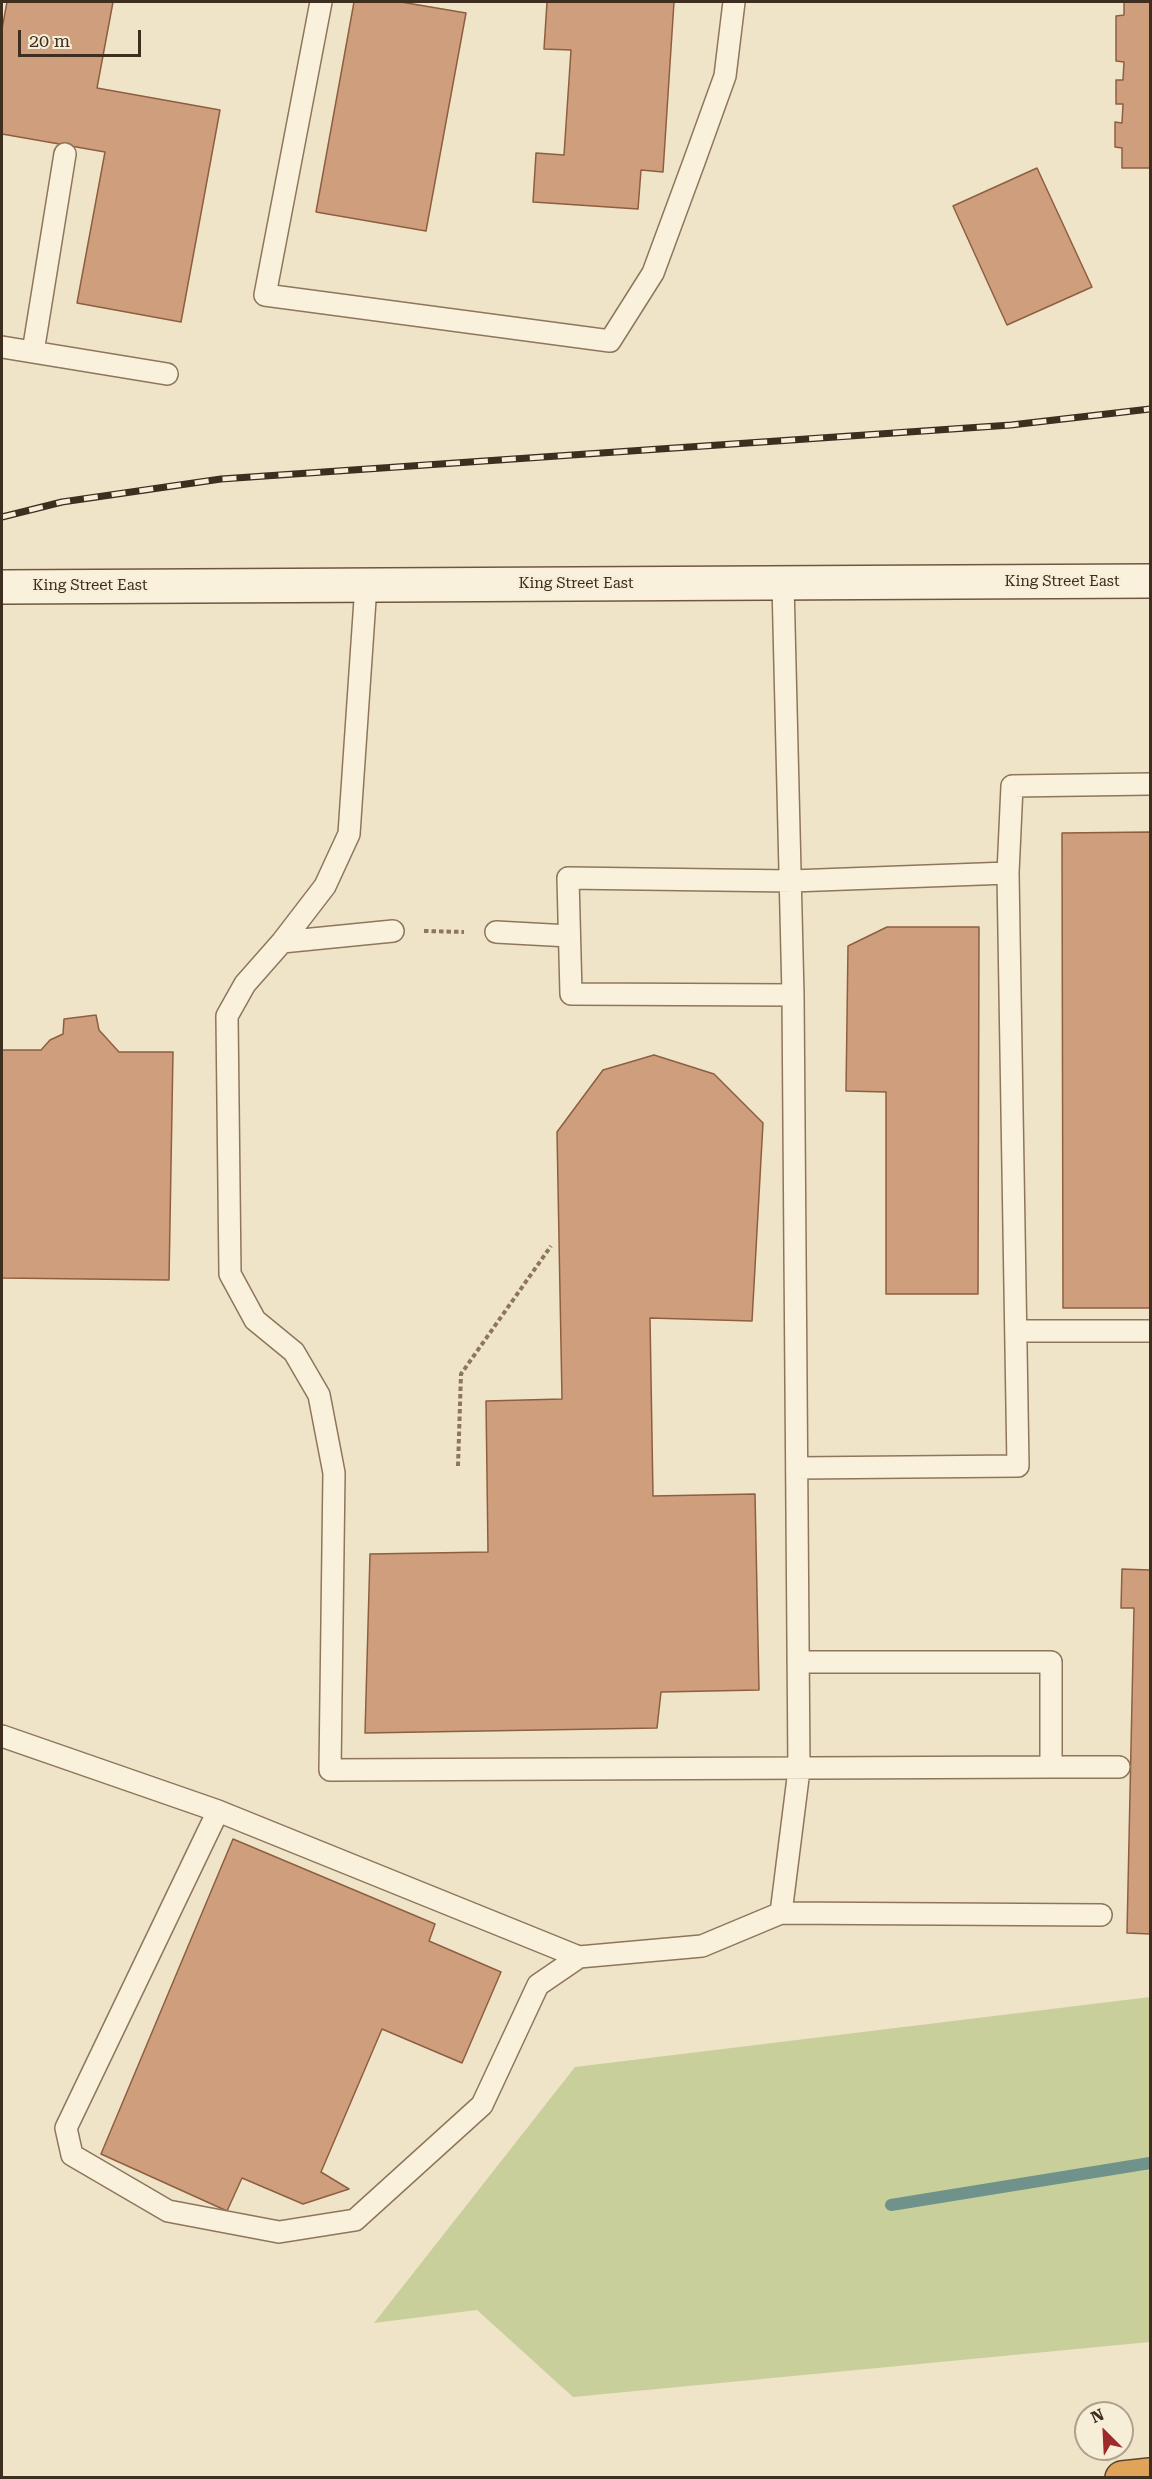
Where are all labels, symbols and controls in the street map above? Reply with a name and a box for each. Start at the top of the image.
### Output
scale bar [21,18,144,56]
text: 20 m [29,30,70,51]
street label: King Street East [1004,573,1120,591]
street label: King Street East [518,575,634,593]
street label: King Street East [32,577,148,595]
north arrow [1074,2401,1134,2461]
text: N [1088,2405,1107,2427]

